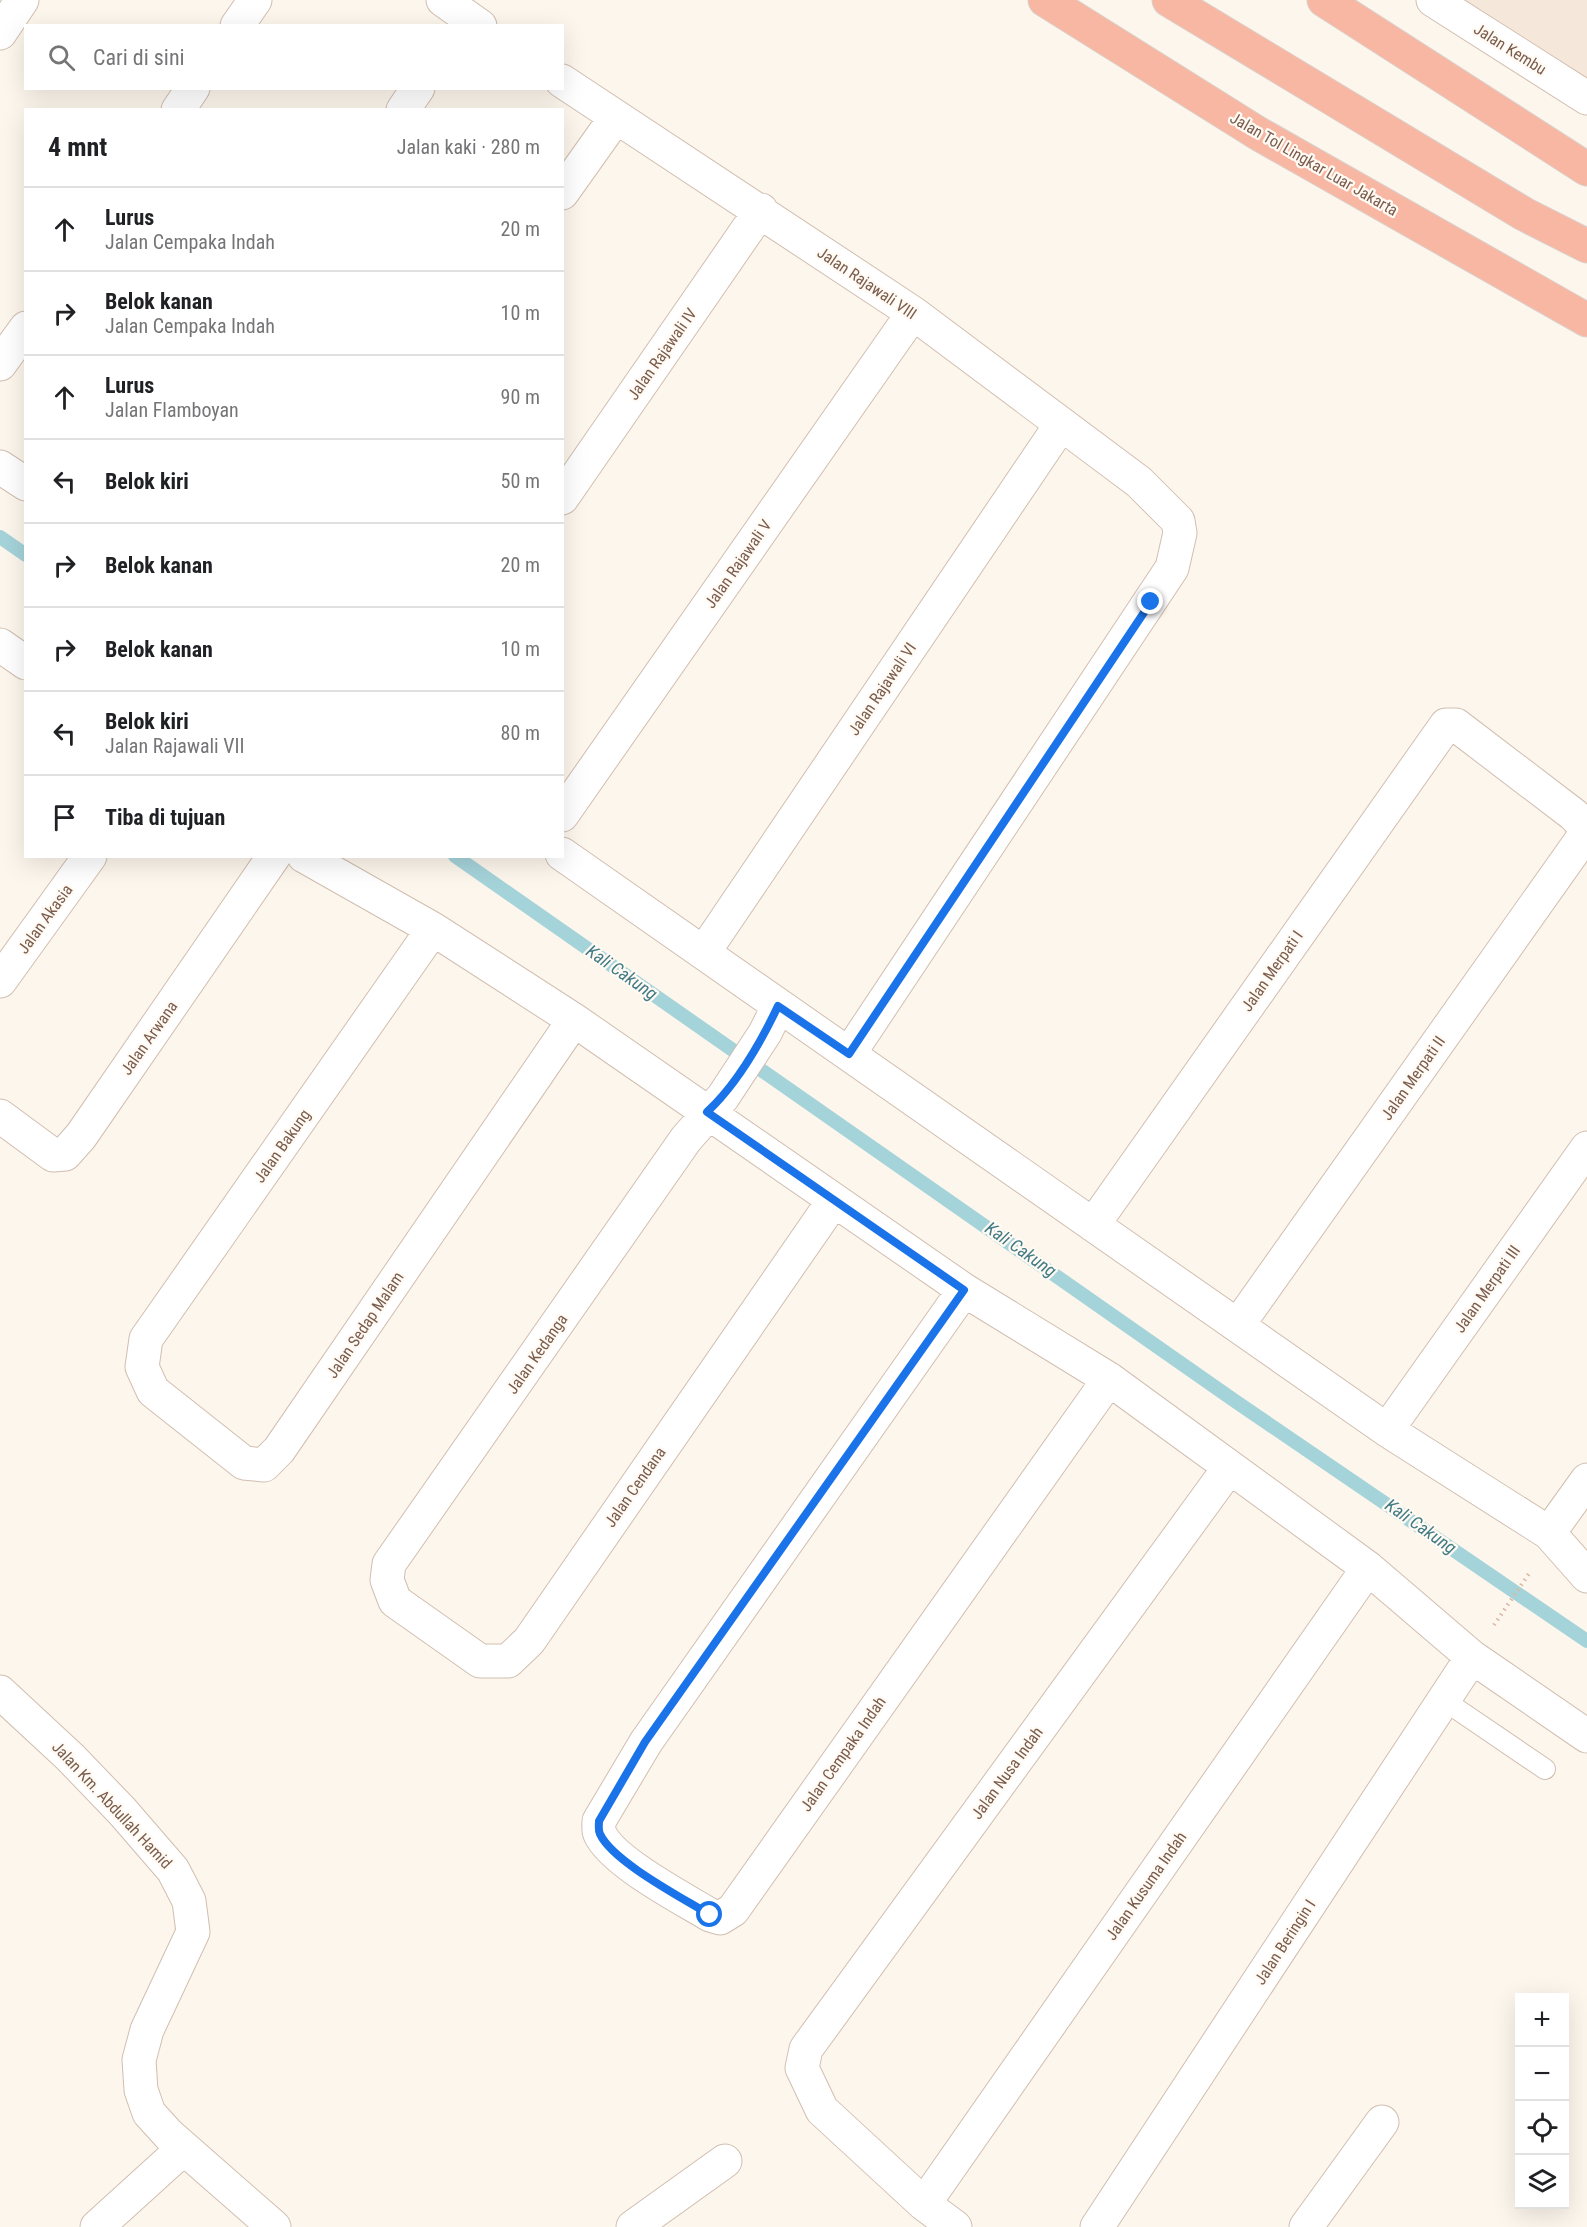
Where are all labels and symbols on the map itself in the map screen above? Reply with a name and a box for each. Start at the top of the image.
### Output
street label: Jalan Kembu [1470,19,1550,79]
street label: Jalan Tol Lingkar Luar Jakarta [1227,108,1401,220]
street label: Jalan Rajawali VIII [814,243,920,323]
street label: Jalan Rajawali IV [623,304,701,404]
street label: Jalan Rajawali V [701,516,776,612]
route end [1137,588,1163,614]
street label: Jalan Rajawali VI [844,639,920,739]
street label: Jalan Akasia [14,881,76,957]
street label: Jalan Merpati I [1237,927,1307,1015]
water label: Kali Cakung [583,940,662,1004]
street label: Jalan Arwana [117,997,181,1079]
street label: Jalan Merpati II [1377,1032,1449,1124]
street label: Jalan Bakung [250,1106,314,1186]
water label: Kali Cakung [982,1217,1061,1281]
street label: Jalan Merpati III [1450,1242,1524,1336]
street label: Jalan Sedap Malam [322,1268,408,1382]
street label: Jalan Kedanga [503,1310,571,1398]
street label: Jalan Cendana [600,1443,670,1531]
water label: Kali Cakung [1382,1494,1461,1558]
street label: Jalan Cempaka Indah [796,1693,890,1815]
street label: Jalan Nusa Indah [967,1723,1047,1823]
street label: Jalan Km. Abdullah Hamid [48,1737,176,1873]
street label: Jalan Kusuma Indah [1102,1828,1190,1944]
street label: Jalan Beringin I [1250,1896,1320,1988]
route start [696,1901,722,1927]

